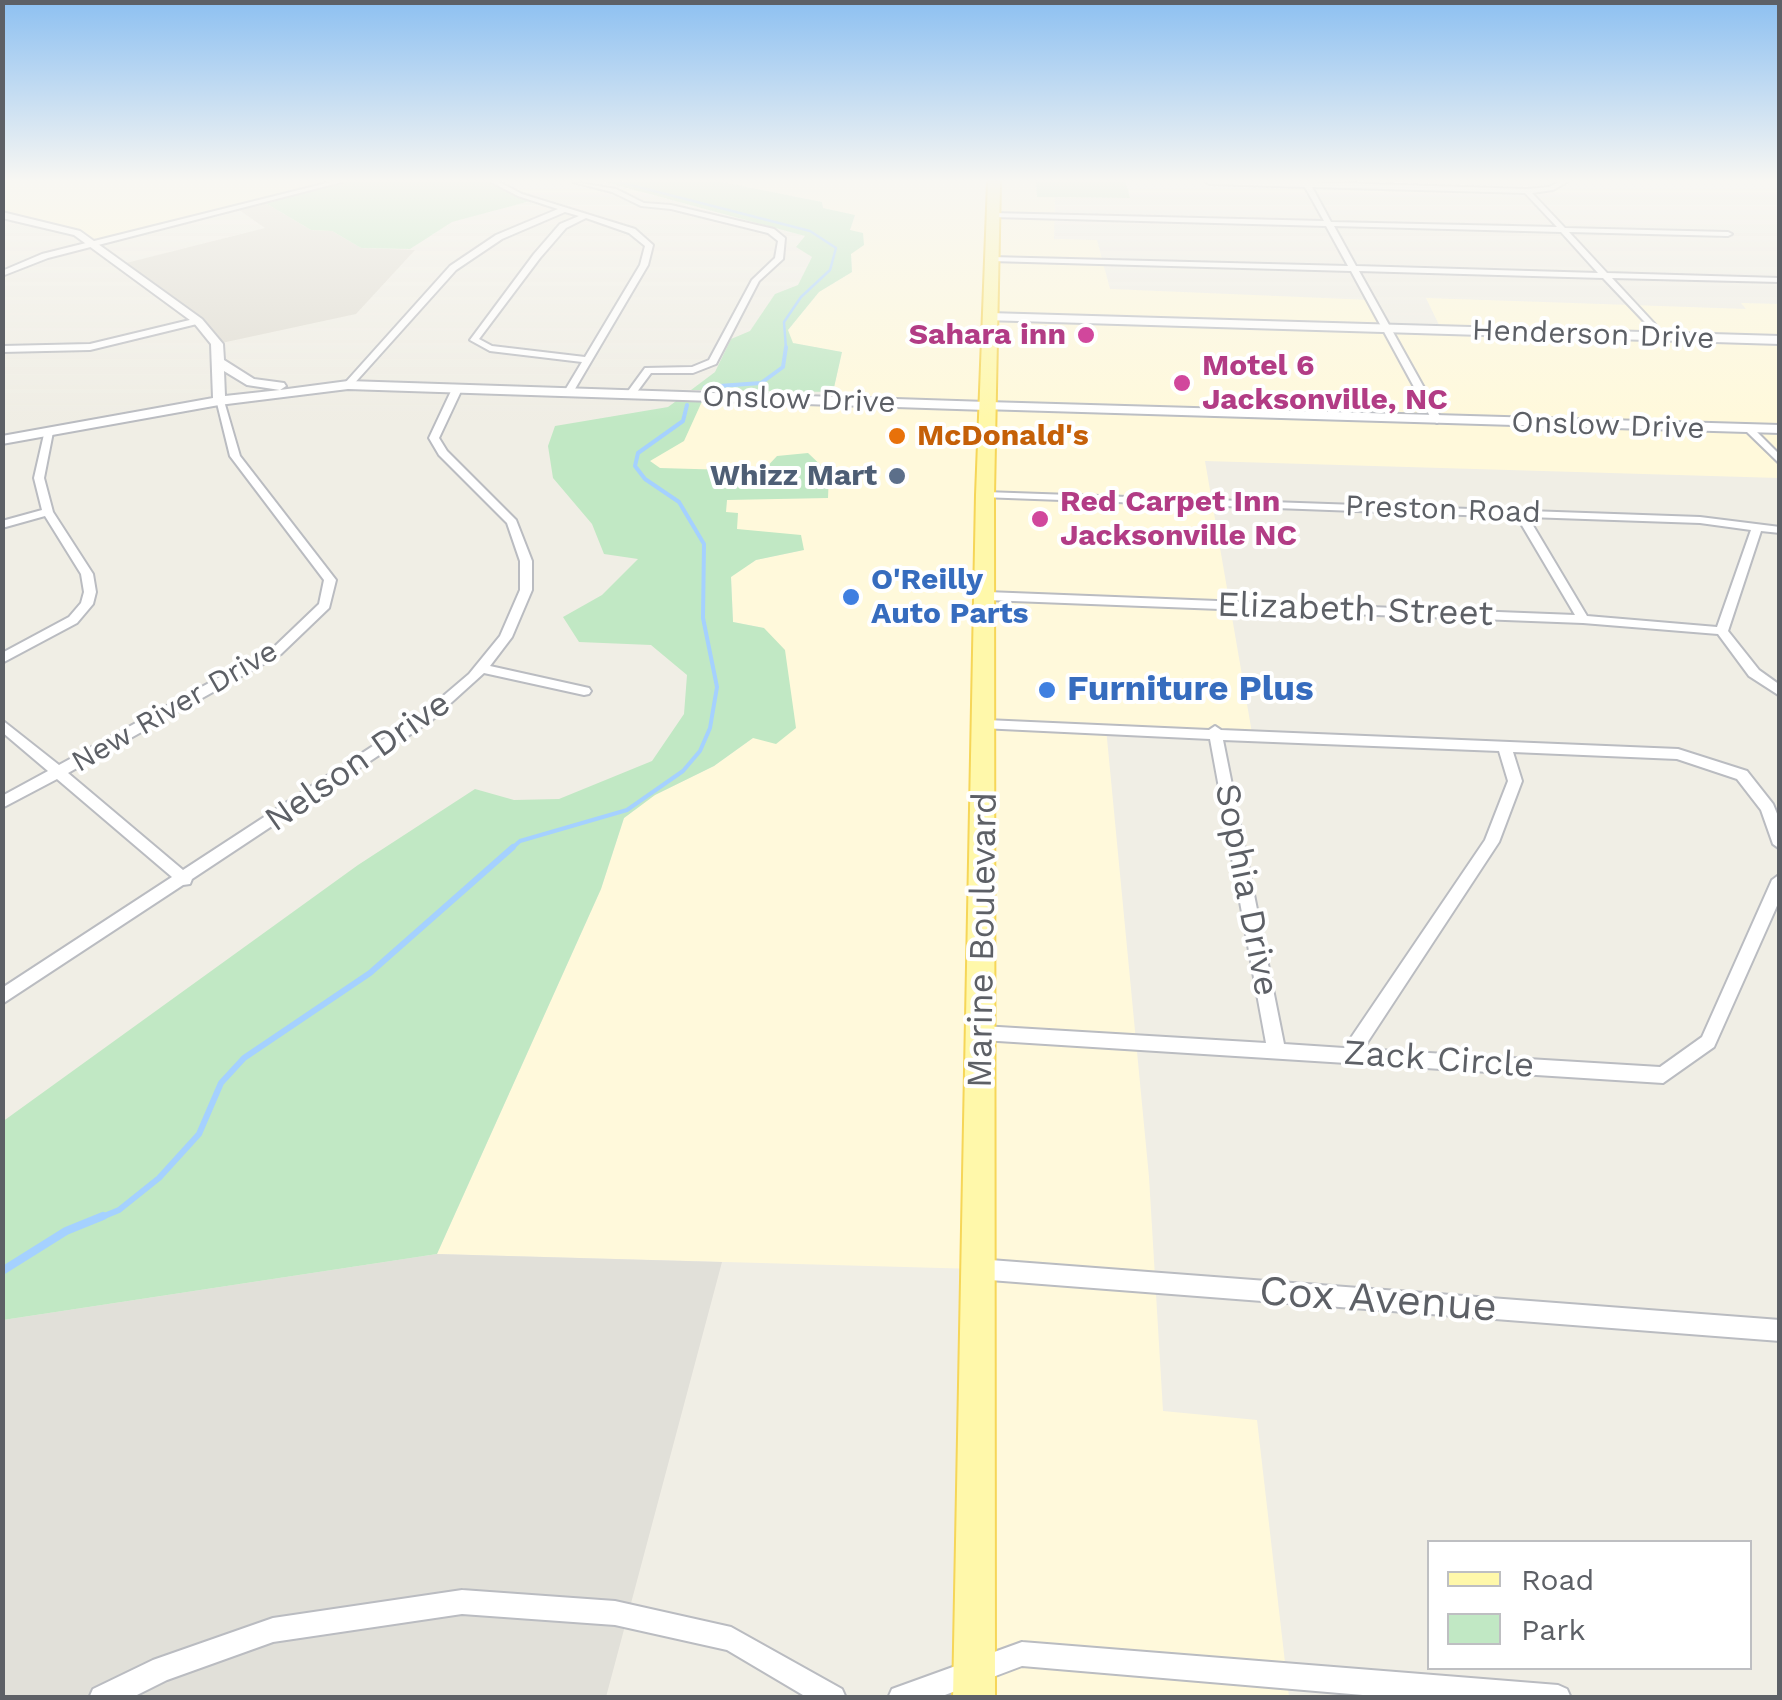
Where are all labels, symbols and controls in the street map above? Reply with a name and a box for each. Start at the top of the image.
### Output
street label: Henderson Drive [1471,313,1715,357]
place label: Sahara inn [909,317,1066,353]
marker: Sahara inn [1075,324,1097,346]
place label: Motel 6 Jacksonville, NC [1202,348,1448,418]
marker: Motel 6 Jacksonville, NC [1171,372,1193,394]
street label: Onslow Drive [702,379,896,421]
street label: Onslow Drive [1511,405,1705,447]
place label: McDonald's [917,418,1089,454]
marker: McDonald's [886,425,908,447]
place label: Whizz Mart [710,458,877,494]
marker: Whizz Mart [886,465,908,487]
place label: Red Carpet Inn Jacksonville NC [1060,484,1297,554]
street label: Preston Road [1345,489,1541,531]
marker: Red Carpet Inn Jacksonville NC [1029,508,1051,530]
place label: O'Reilly Auto Parts [871,562,1028,632]
street label: Elizabeth Street [1216,584,1494,636]
marker: O'Reilly Auto Parts [840,586,862,608]
street label: New River Drive [66,633,284,781]
place label: Furniture Plus [1067,669,1314,711]
marker: Furniture Plus [1036,679,1058,701]
street label: Nelson Drive [257,683,459,841]
street label: Sophia Drive [1205,780,1287,1000]
street label: Marine Boulevard [959,792,1007,1088]
street label: Zack Circle [1342,1032,1536,1088]
street label: Cox Avenue [1257,1267,1499,1333]
legend [1427,1540,1752,1670]
text: Road [1521,1562,1594,1597]
text: Park [1521,1612,1586,1647]

